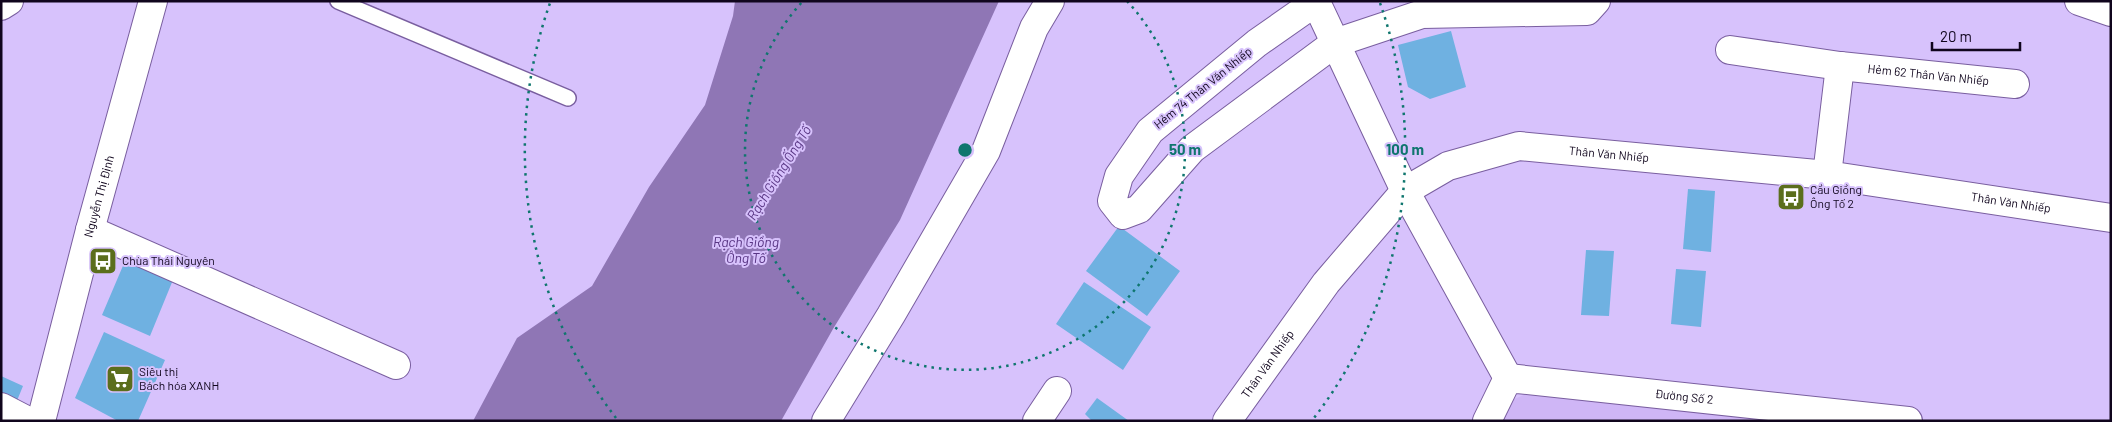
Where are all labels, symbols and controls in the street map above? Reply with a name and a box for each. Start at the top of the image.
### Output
scale bar [1932,20,2020,52]
text: 20 m [1940,27,1972,45]
street label: Hẻm 74 Thân Văn Nhiếp [1151,43,1254,131]
street label: Hẻm 62 Thân Văn Nhiếp [1867,61,1990,87]
water label: Rạch Giống Ống Tố [743,121,815,223]
text: 50 m [1169,140,1201,158]
text: 100 m [1386,140,1424,158]
centre of rings [956,141,974,159]
street label: Thân Văn Nhiếp [1568,143,1650,164]
street label: Nguyễn Thị Định [80,154,116,239]
bus stop icon: Cầu Giồng Ông Tố 2 [1776,182,1806,212]
place label: Cầu Giồng Ông Tố 2 [1810,182,1862,210]
street label: Thân Văn Nhiếp [1970,189,2052,215]
water label: Rạch Giồng Ông Tố [713,233,779,266]
bus stop icon: Chùa Thái Nguyên [88,246,118,276]
place label: Chùa Thái Nguyên [122,253,215,267]
street label: Thân Văn Nhiếp [1238,327,1296,400]
supermarket icon: Siêu thị Bách hóa XANH [105,364,135,394]
place label: Siêu thị Bách hóa XANH [139,364,219,392]
street label: Đường Số 2 [1654,386,1714,406]

